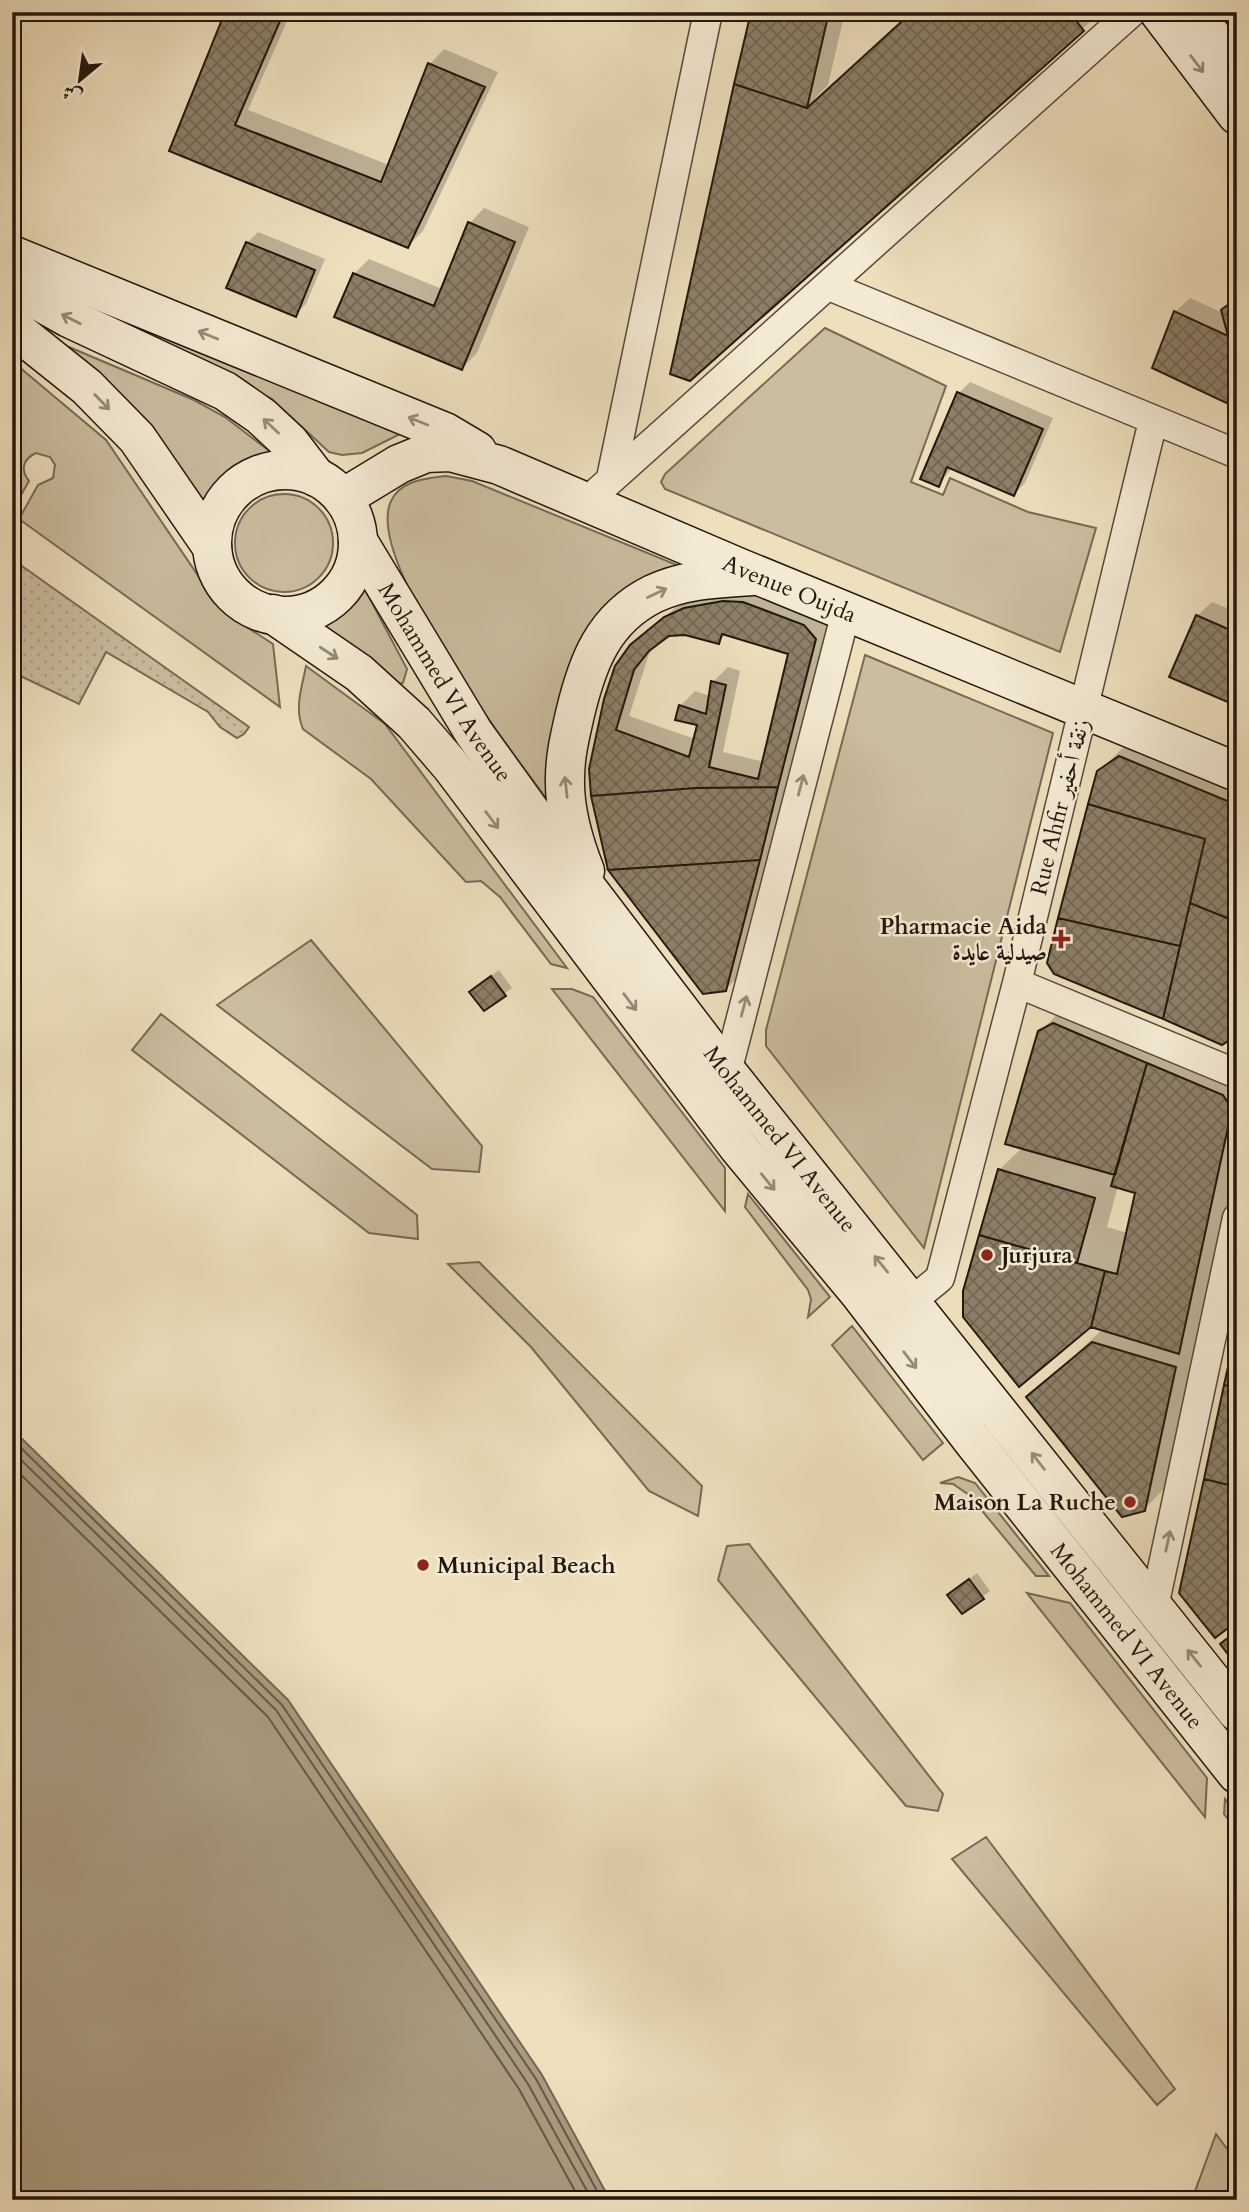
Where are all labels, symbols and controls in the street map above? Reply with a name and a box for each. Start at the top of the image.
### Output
north arrow [46,46,116,116]
one-way arrow [1190,54,1205,73]
text: ش [58,78,87,110]
one-way arrow [62,312,82,326]
one-way arrow [197,327,219,340]
one-way arrow [94,394,111,411]
one-way arrow [408,413,429,426]
one-way arrow [263,417,280,434]
street label: Avenue Oujda [718,547,861,630]
street label: Mohammed VI Avenue [371,577,520,788]
one-way arrow [646,585,667,599]
one-way arrow [319,646,338,661]
street label: Rue Ahfir زنقة أحفير [1022,715,1097,898]
one-way arrow [795,775,808,797]
one-way arrow [559,776,572,799]
one-way arrow [484,811,499,829]
place label: Pharmacie Aida صيدلية عايدة [880,911,1048,968]
marker: Pharmacie Aida صيدلية عايدة [1053,931,1069,947]
one-way arrow [622,992,637,1010]
one-way arrow [738,995,751,1017]
street label: Mohammed VI Avenue [697,1039,864,1239]
one-way arrow [760,1173,776,1191]
place label: Jurjura [998,1240,1073,1271]
marker: Jurjura [979,1247,995,1263]
one-way arrow [873,1255,888,1273]
one-way arrow [903,1350,918,1368]
one-way arrow [1030,1452,1045,1470]
place label: Maison La Ruche [934,1487,1116,1518]
marker: Maison La Ruche [1122,1494,1138,1510]
one-way arrow [1162,1530,1175,1552]
street label: Mohammed VI Avenue [1044,1536,1211,1735]
place label: Municipal Beach [437,1550,616,1581]
marker: Municipal Beach [415,1557,431,1573]
one-way arrow [1187,1650,1202,1668]

